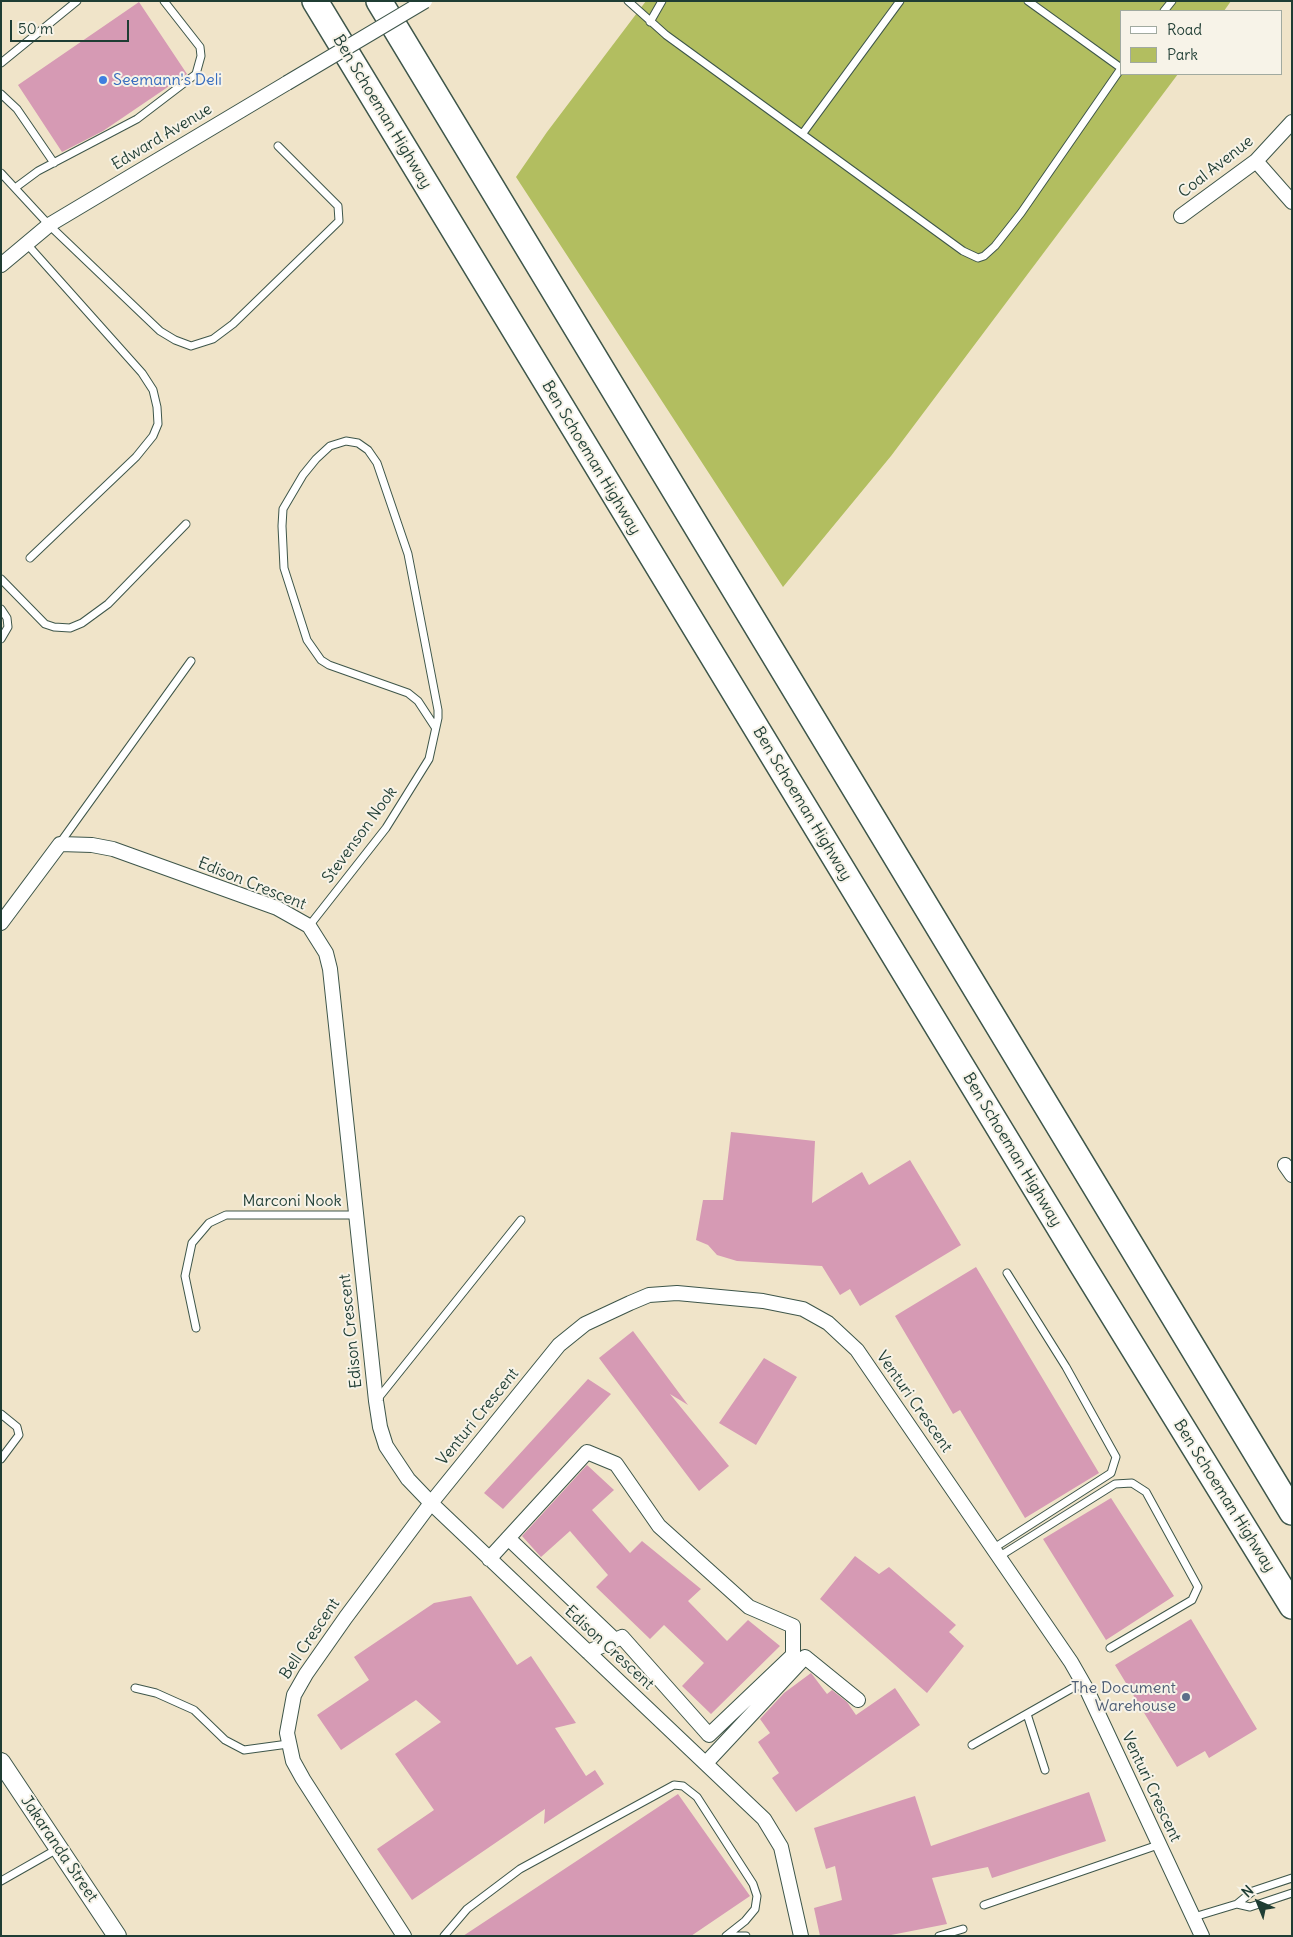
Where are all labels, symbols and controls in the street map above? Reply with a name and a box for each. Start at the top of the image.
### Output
scale bar [12,10,131,42]
legend [1120,10,1283,75]
text: 50 m [18,19,53,38]
text: Road [1167,20,1202,39]
street label: Ben Schoeman Highway [328,32,436,192]
text: Park [1167,45,1198,64]
place label: Seemann's Deli [113,70,222,90]
marker: Seemann's Deli [97,74,109,86]
street label: Edward Avenue [108,100,216,174]
street label: Coal Avenue [1175,132,1257,202]
street label: Ben Schoeman Highway [537,378,645,538]
street label: Ben Schoeman Highway [748,724,856,884]
street label: Stevenson Nook [319,783,401,887]
street label: Edison Crescent [195,854,309,914]
street label: Ben Schoeman Highway [958,1070,1066,1230]
street label: Marconi Nook [242,1191,342,1211]
street label: Edison Crescent [335,1273,367,1389]
street label: Venturi Crescent [872,1348,956,1456]
street label: Venturi Crescent [433,1365,523,1469]
street label: Ben Schoeman Highway [1169,1416,1279,1576]
street label: Bell Crescent [276,1595,344,1683]
street label: Edison Crescent [560,1602,658,1694]
place label: The Document Warehouse [1071,1678,1176,1716]
marker: The Document Warehouse [1180,1691,1192,1703]
street label: Venturi Crescent [1117,1729,1185,1845]
street label: Jakaranda Street [16,1792,102,1906]
north arrow [1233,1877,1283,1927]
text: N [1238,1881,1257,1901]

